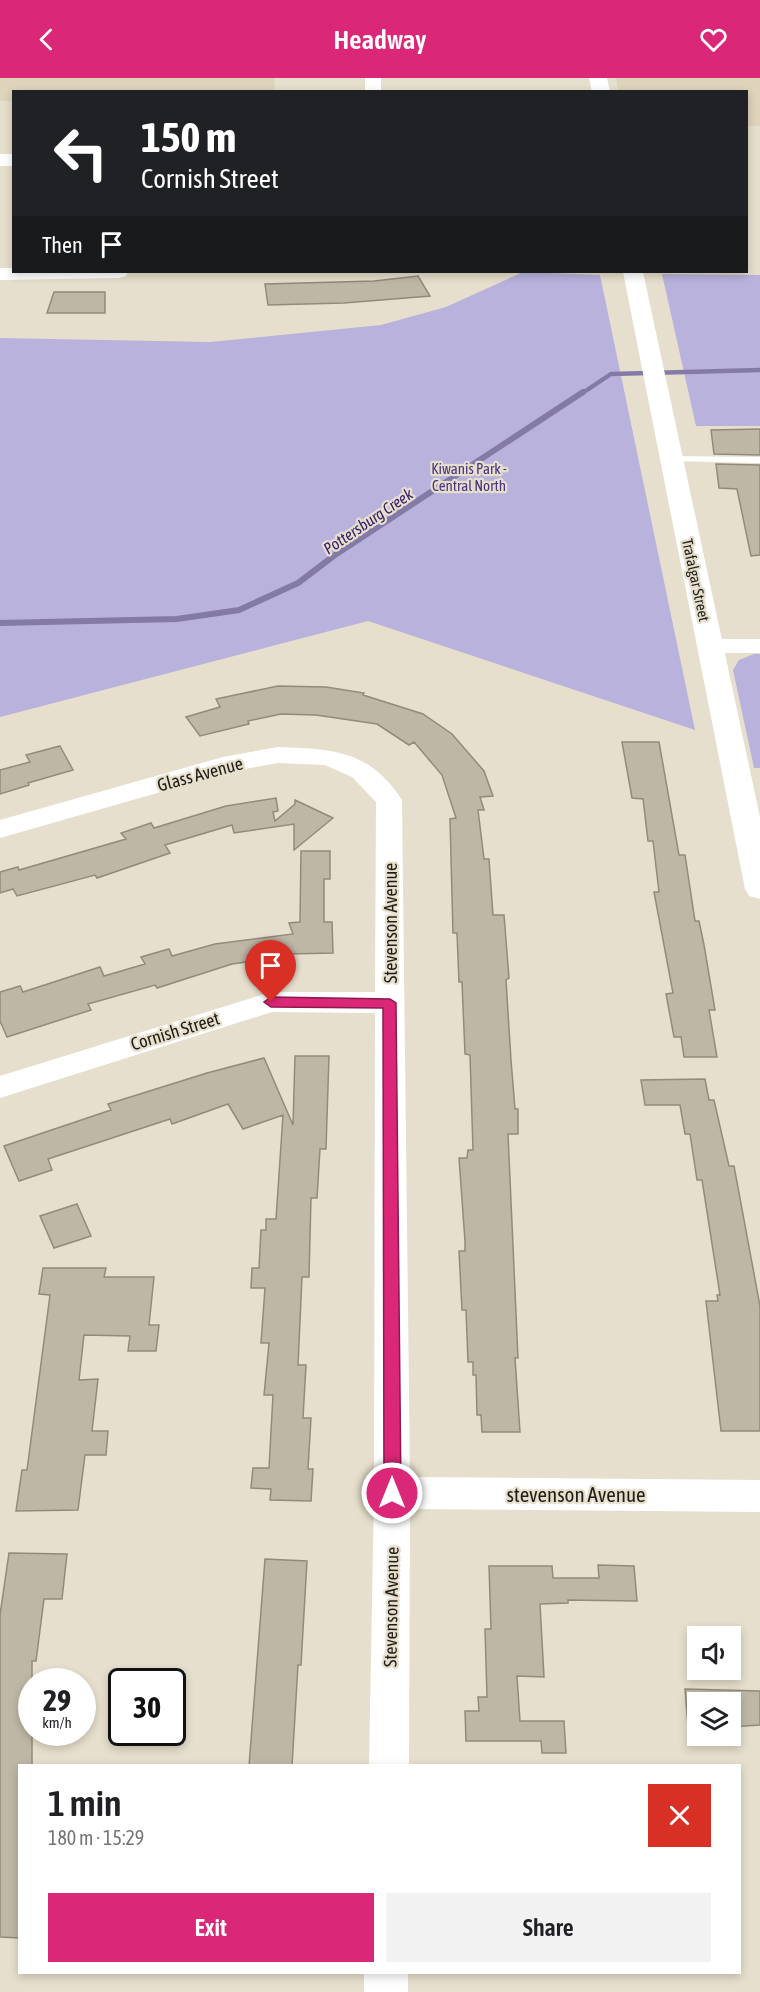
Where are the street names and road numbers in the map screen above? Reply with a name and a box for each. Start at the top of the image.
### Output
street label: Trafalgar Street [679,537,713,623]
street label: Glass Avenue [155,753,245,795]
street label: Stevenson Avenue [380,863,401,983]
street label: Cornish Street [128,1008,222,1054]
street label: stevenson Avenue [506,1482,646,1506]
street label: Stevenson Avenue [379,1547,403,1667]

